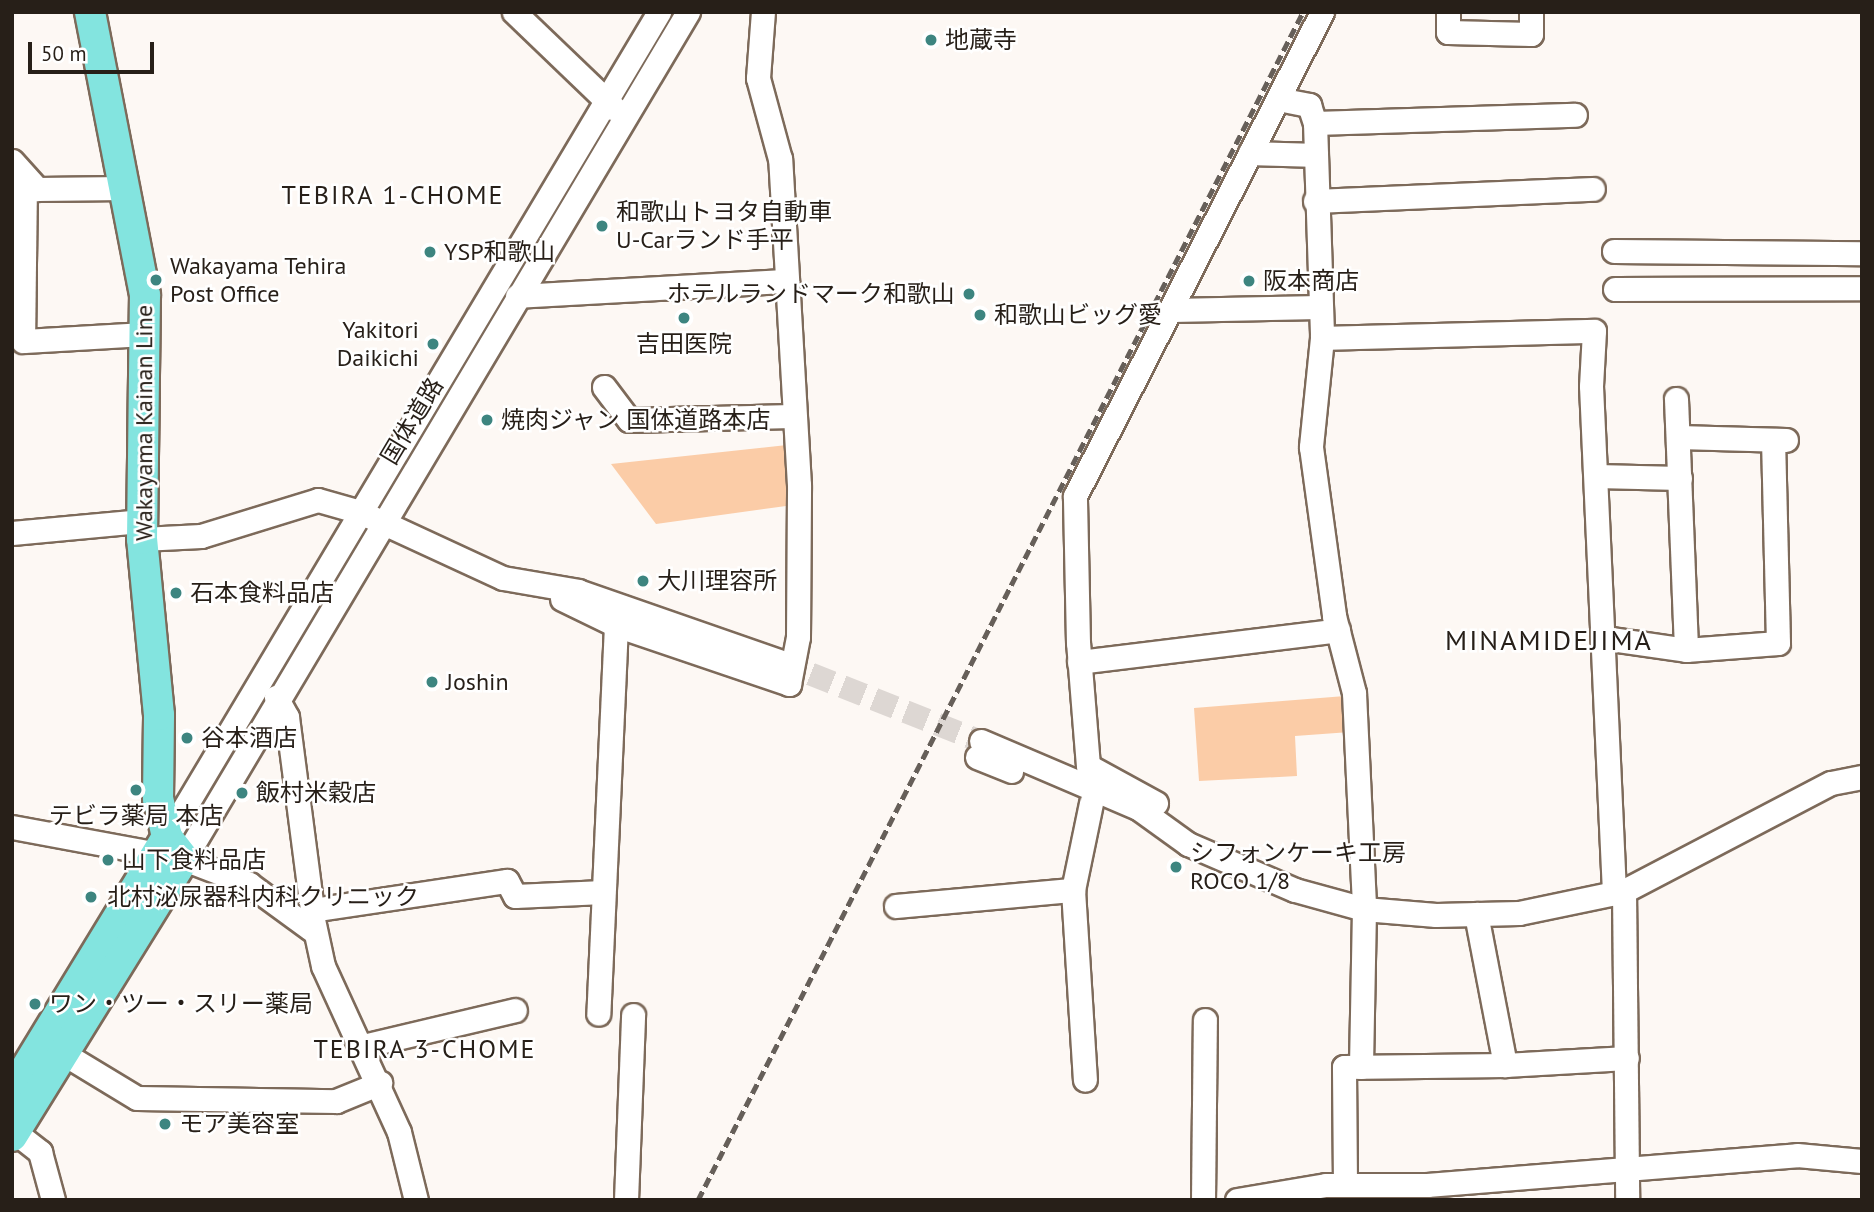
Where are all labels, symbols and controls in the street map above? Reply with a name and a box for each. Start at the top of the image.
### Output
place label: 地蔵寺 [945,26,1017,54]
scale bar [32,28,158,72]
marker: 地蔵寺 [923,32,939,48]
text: 50 m [41,40,87,67]
district label: TEBIRA 1-CHOME [283,179,503,211]
place label: 和歌山トヨタ自動車 U-Carランド手平 [616,198,832,254]
marker: 和歌山トヨタ自動車 U-Carランド手平 [594,218,610,234]
place label: YSP和歌山 [444,238,556,266]
marker: YSP和歌山 [422,244,438,260]
place label: Wakayama Tehira Post Office [170,252,347,308]
place label: 阪本商店 [1263,267,1359,295]
marker: Wakayama Tehira Post Office [148,272,164,288]
marker: 阪本商店 [1241,273,1257,289]
place label: ホテルランドマーク和歌山 [667,280,955,308]
marker: ホテルランドマーク和歌山 [961,286,977,302]
place label: 和歌山ビッグ愛 [994,301,1162,329]
street label: Wakayama Kainan Line [130,305,158,541]
marker: 和歌山ビッグ愛 [972,307,988,323]
marker: 吉田医院 [676,310,692,326]
place label: Yakitori Daikichi [337,316,419,372]
place label: 吉田医院 [636,330,732,358]
marker: Yakitori Daikichi [425,336,441,352]
street label: 国体道路 [375,372,449,470]
place label: 焼肉ジャン 国体道路本店 [501,406,771,434]
marker: 焼肉ジャン 国体道路本店 [479,412,495,428]
place label: 大川理容所 [657,567,777,595]
marker: 大川理容所 [635,573,651,589]
place label: 石本食料品店 [190,579,334,607]
marker: 石本食料品店 [168,585,184,601]
district label: MINAMIDEJIMA [1447,623,1651,657]
place label: Joshin [446,668,509,696]
marker: Joshin [424,674,440,690]
place label: 谷本酒店 [201,724,297,752]
marker: 谷本酒店 [179,730,195,746]
place label: 飯村米穀店 [256,779,376,807]
marker: テビラ薬局 本店 [128,782,144,798]
marker: 飯村米穀店 [234,785,250,801]
place label: テビラ薬局 本店 [49,802,223,830]
place label: シフォンケーキ工房 ROCO 1/8 [1190,839,1406,895]
place label: 山下食料品店 [122,846,266,874]
marker: 山下食料品店 [100,852,116,868]
marker: シフォンケーキ工房 ROCO 1/8 [1168,859,1184,875]
place label: 北村泌尿器科内科クリニック [107,883,419,911]
marker: 北村泌尿器科内科クリニック [81,887,101,907]
place label: ワン・ツー・スリー薬局 [49,990,313,1018]
marker: ワン・ツー・スリー薬局 [27,996,43,1012]
district label: TEBIRA 3-CHOME [315,1033,535,1065]
place label: モア美容室 [179,1110,299,1138]
marker: モア美容室 [157,1116,173,1132]

